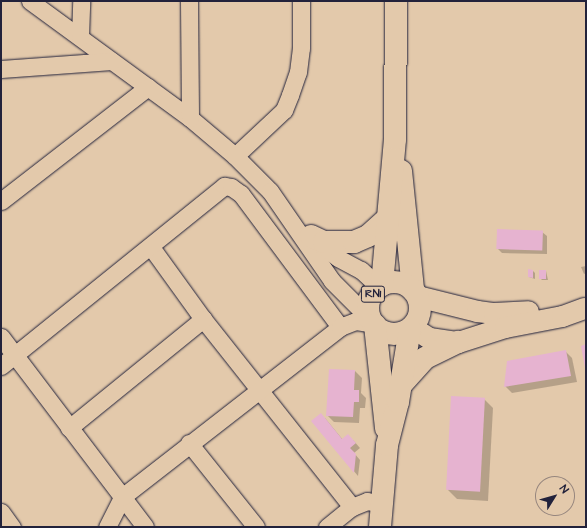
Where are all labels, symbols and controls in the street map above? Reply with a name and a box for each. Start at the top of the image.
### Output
road number: RN1 [360,285,386,303]
north arrow [535,476,575,516]
text: N [556,482,572,496]

